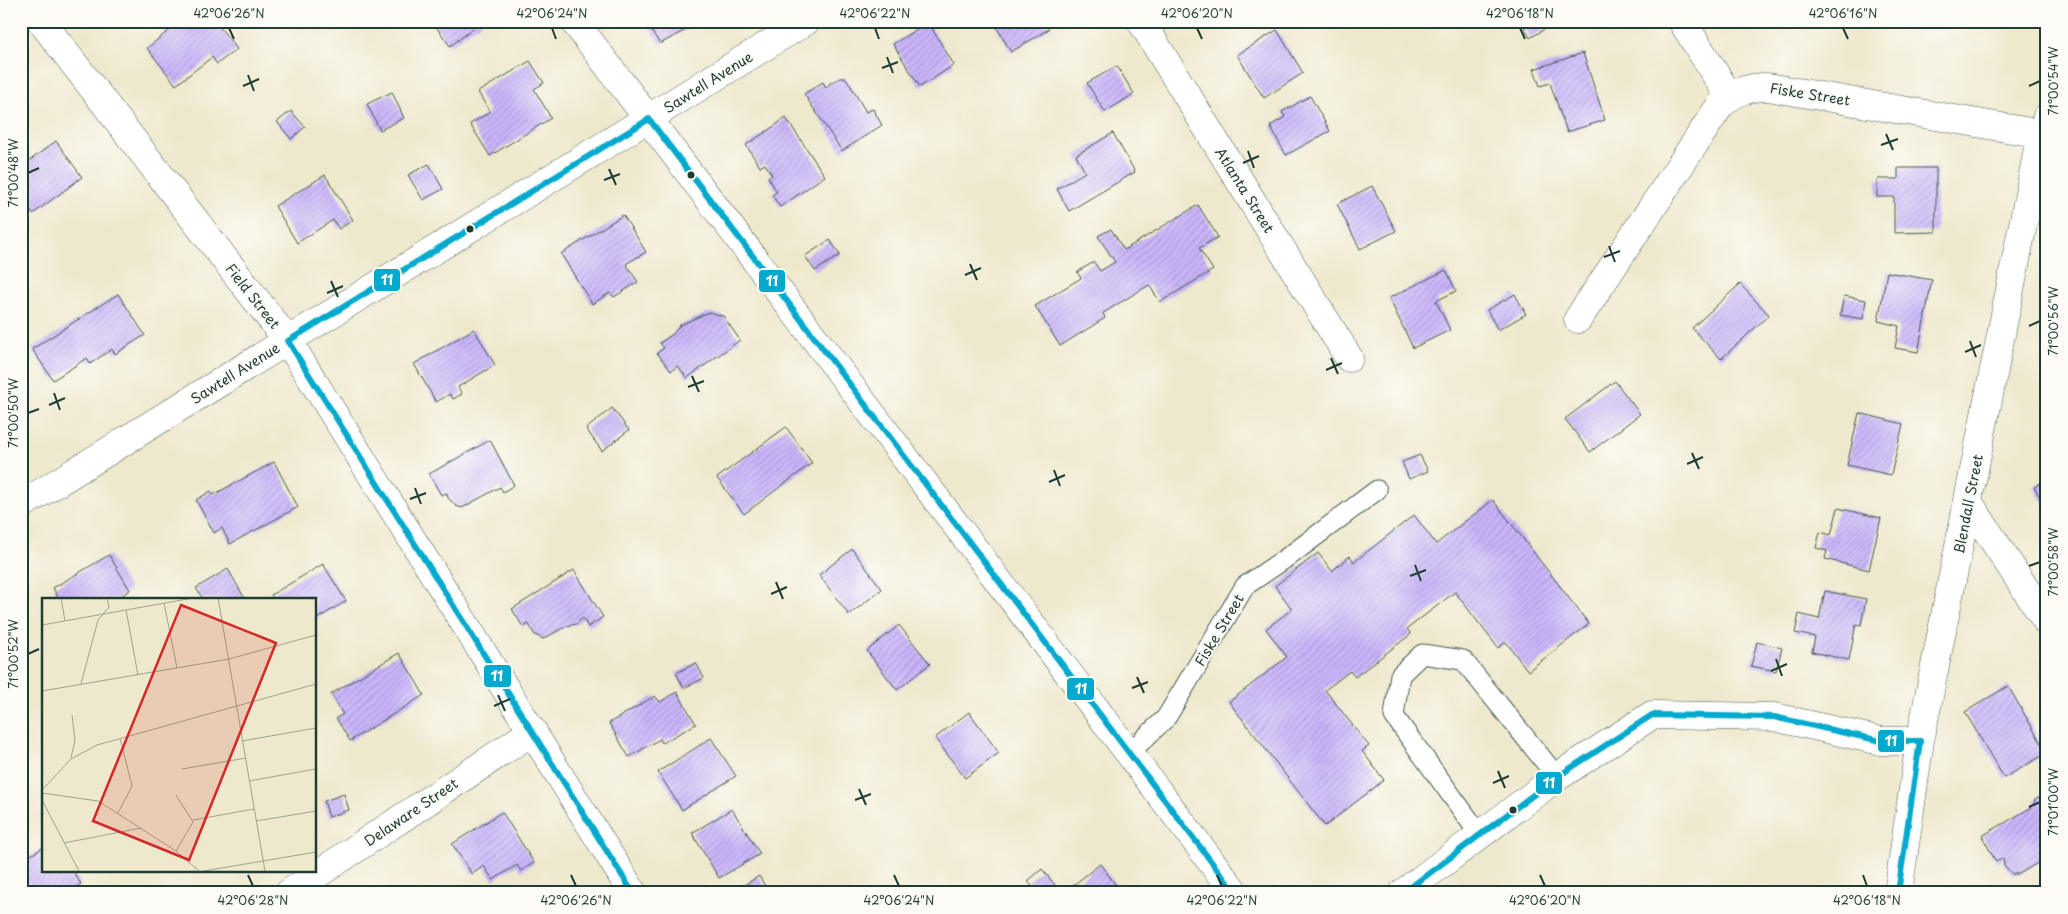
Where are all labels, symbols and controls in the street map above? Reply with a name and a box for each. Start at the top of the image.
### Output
text: 42°06'26"N [193,4,265,22]
text: 42°06'24"N [517,4,587,22]
text: 42°06'22"N [840,4,910,22]
text: 42°06'20"N [1161,4,1233,22]
text: 42°06'18"N [1486,4,1554,22]
text: 42°06'16"N [1809,4,1877,22]
street label: Sawtell Avenue [659,46,757,118]
text: 71°00'54"W [2044,46,2062,116]
street label: Fiske Street [1768,77,1852,111]
text: 71°00'48"W [4,138,22,208]
street label: Atlanta Street [1210,143,1280,237]
unlabelled marker [686,170,696,180]
unlabelled marker [465,224,475,234]
street label: Field Street [221,259,285,333]
line badge: 11 [373,268,401,292]
text: 11 [381,269,393,290]
line badge: 11 [758,269,786,293]
text: 11 [766,270,778,291]
text: 71°00'56"W [2044,285,2062,356]
street label: Sawtell Avenue [186,337,284,409]
text: 71°00'50"W [4,377,22,448]
street label: Blendall Street [1948,452,1988,555]
text: 71°00'58"W [2044,527,2062,597]
street label: Fiske Street [1189,590,1249,670]
inset map [42,598,316,872]
text: 71°00'52"W [4,619,22,689]
line badge: 11 [483,664,512,688]
text: 11 [491,665,503,686]
line badge: 11 [1066,677,1095,701]
text: 11 [1075,678,1087,699]
line badge: 11 [1877,729,1905,753]
text: 11 [1885,730,1897,751]
text: 71°01'00"W [2044,767,2062,836]
line badge: 11 [1535,771,1563,795]
text: 11 [1543,772,1555,793]
street label: Delaware Street [360,773,462,851]
unlabelled marker [1508,805,1518,815]
text: 42°06'28"N [218,891,288,909]
text: 42°06'26"N [540,891,612,909]
text: 42°06'24"N [864,891,934,909]
text: 42°06'22"N [1187,891,1257,909]
text: 42°06'20"N [1509,891,1581,909]
text: 42°06'18"N [1833,891,1901,909]

